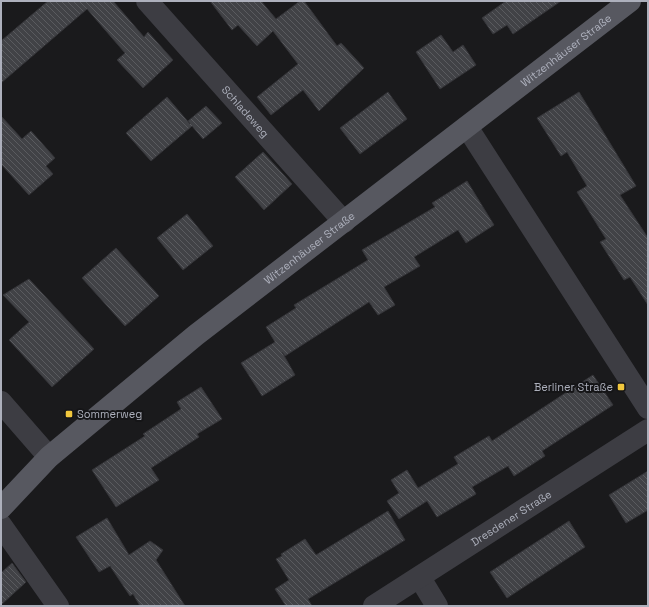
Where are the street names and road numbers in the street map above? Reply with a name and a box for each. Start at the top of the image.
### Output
street label: Witzenhäuser Straße [518,11,614,90]
street label: Schladeweg [219,83,272,140]
street label: Witzenhäuser Straße [261,209,357,287]
street label: Dresdener Straße [468,487,554,549]

